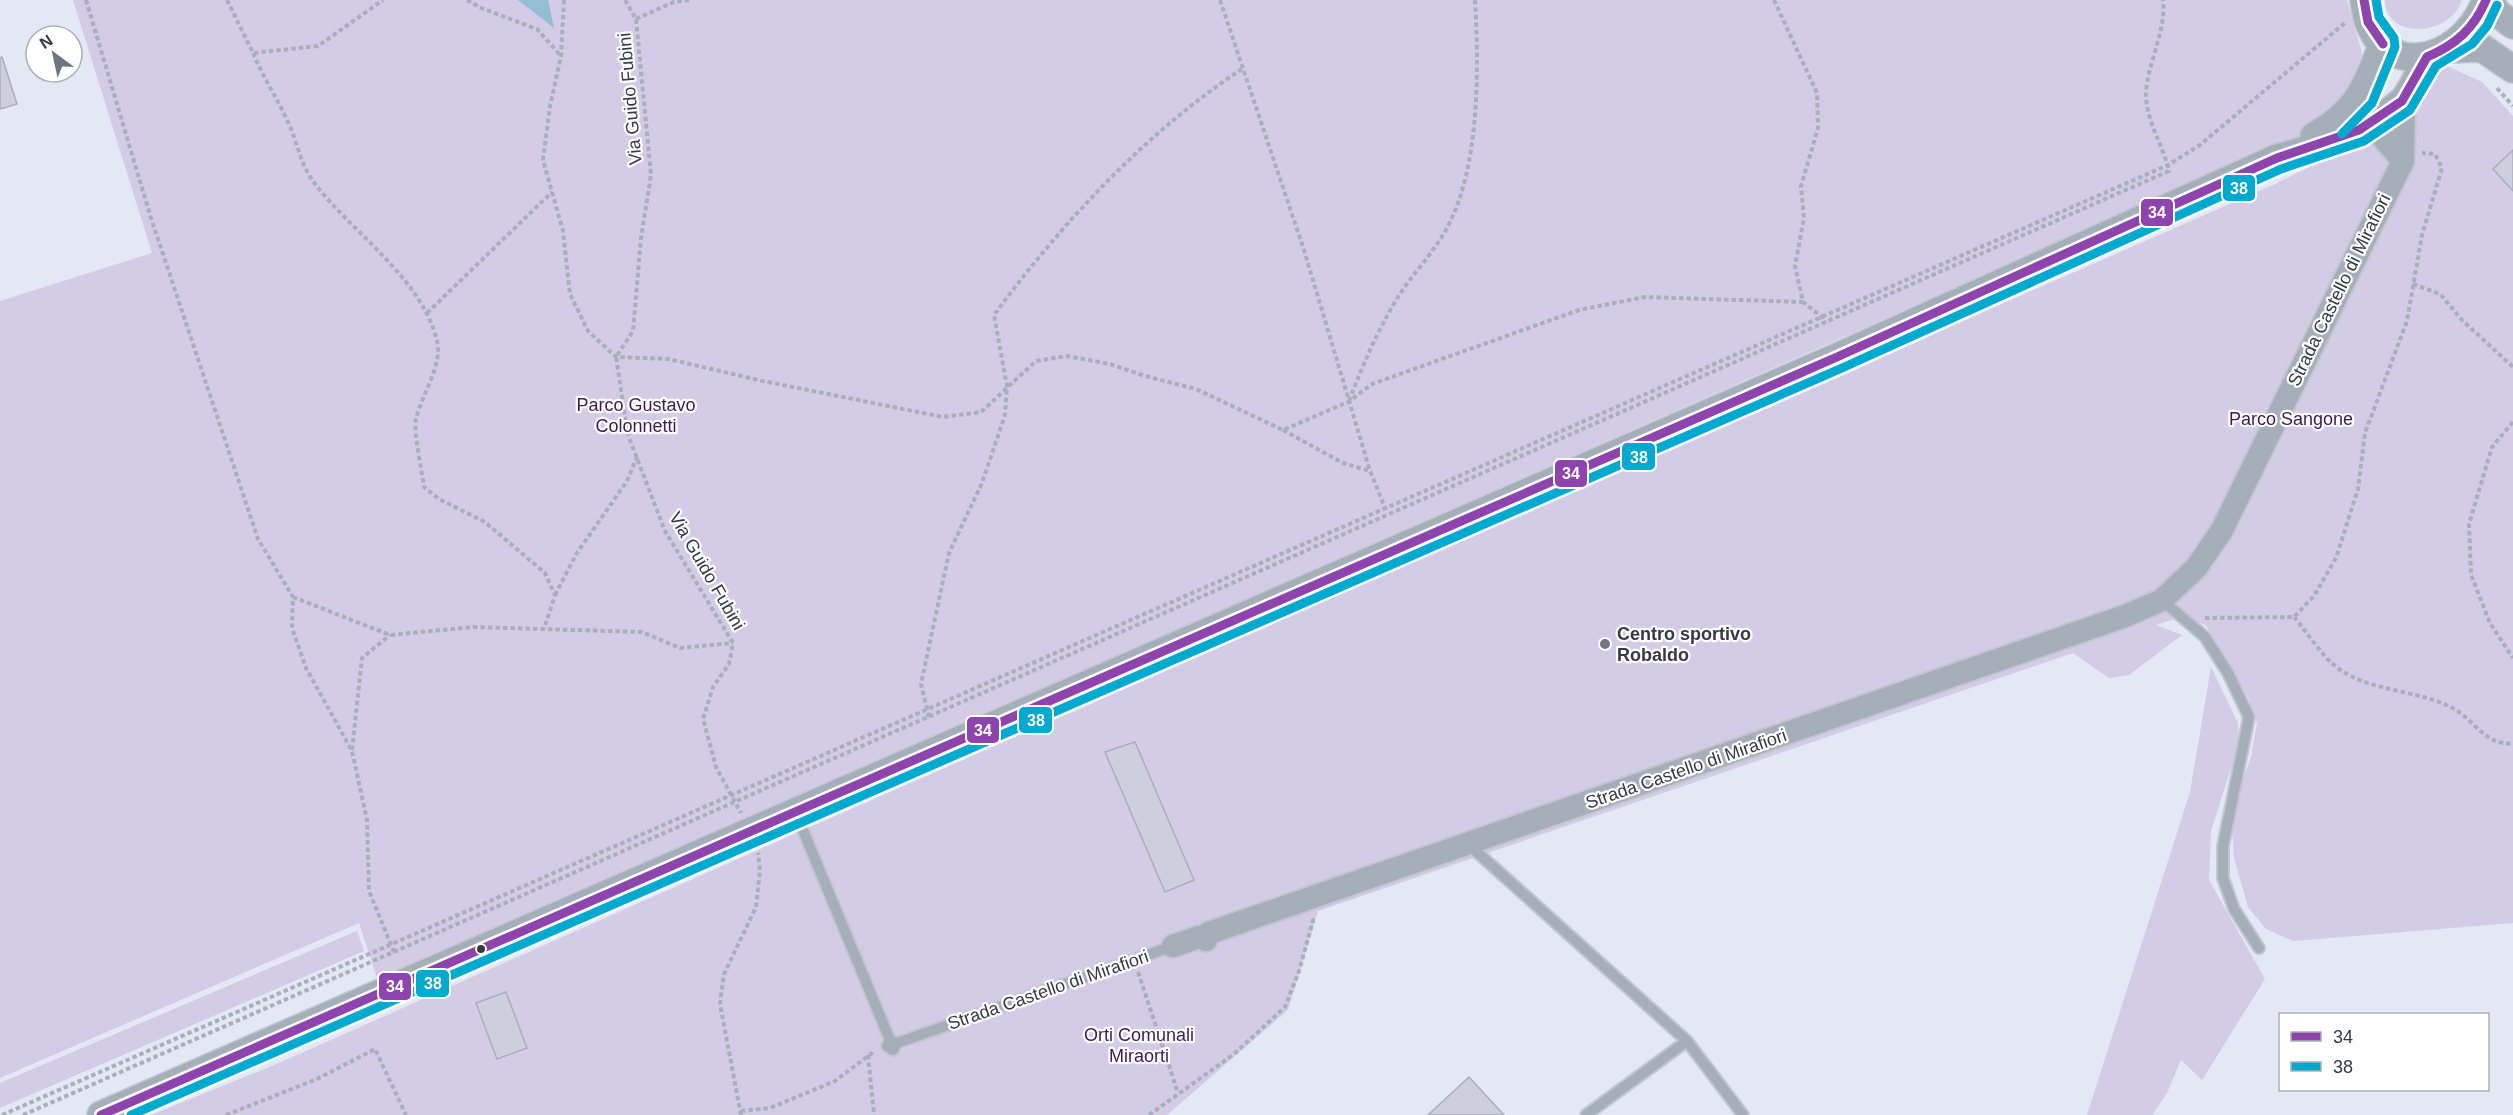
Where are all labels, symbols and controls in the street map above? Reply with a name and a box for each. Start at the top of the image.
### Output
north arrow [24,24,84,84]
text: N [37,32,56,52]
street label: Via Guido Fubini [614,32,646,166]
line badge: 38 [2222,174,2256,202]
text: 38 [2230,180,2248,197]
street label: Strada Castello di Mirafiori [2284,191,2394,389]
line badge: 34 [2140,198,2174,227]
text: 34 [2148,204,2166,221]
park label: Parco Gustavo Colonnetti [576,395,696,436]
park label: Parco Sangone [2229,409,2353,429]
line badge: 38 [1621,442,1656,471]
text: 38 [1630,449,1648,466]
line badge: 34 [1554,459,1588,488]
text: 34 [1562,465,1580,482]
street label: Via Guido Fubini [665,509,749,633]
place label: Centro sportivo Robaldo [1617,624,1751,665]
marker: Centro sportivo Robaldo [1598,637,1612,651]
line badge: 38 [1018,706,1053,734]
text: 38 [1027,712,1045,729]
line badge: 34 [966,716,1000,744]
text: 34 [974,722,992,739]
street label: Strada Castello di Mirafiori [1583,725,1789,813]
unlabelled marker [475,943,487,955]
street label: Strada Castello di Mirafiori [945,946,1151,1034]
line badge: 38 [415,969,450,998]
line badge: 34 [378,972,412,1001]
text: 38 [424,975,442,992]
text: 34 [386,978,404,995]
legend [2279,1013,2489,1091]
park label: Orti Comunali Miraorti [1084,1025,1194,1066]
text: 34 [2333,1027,2353,1047]
text: 38 [2333,1057,2353,1077]

